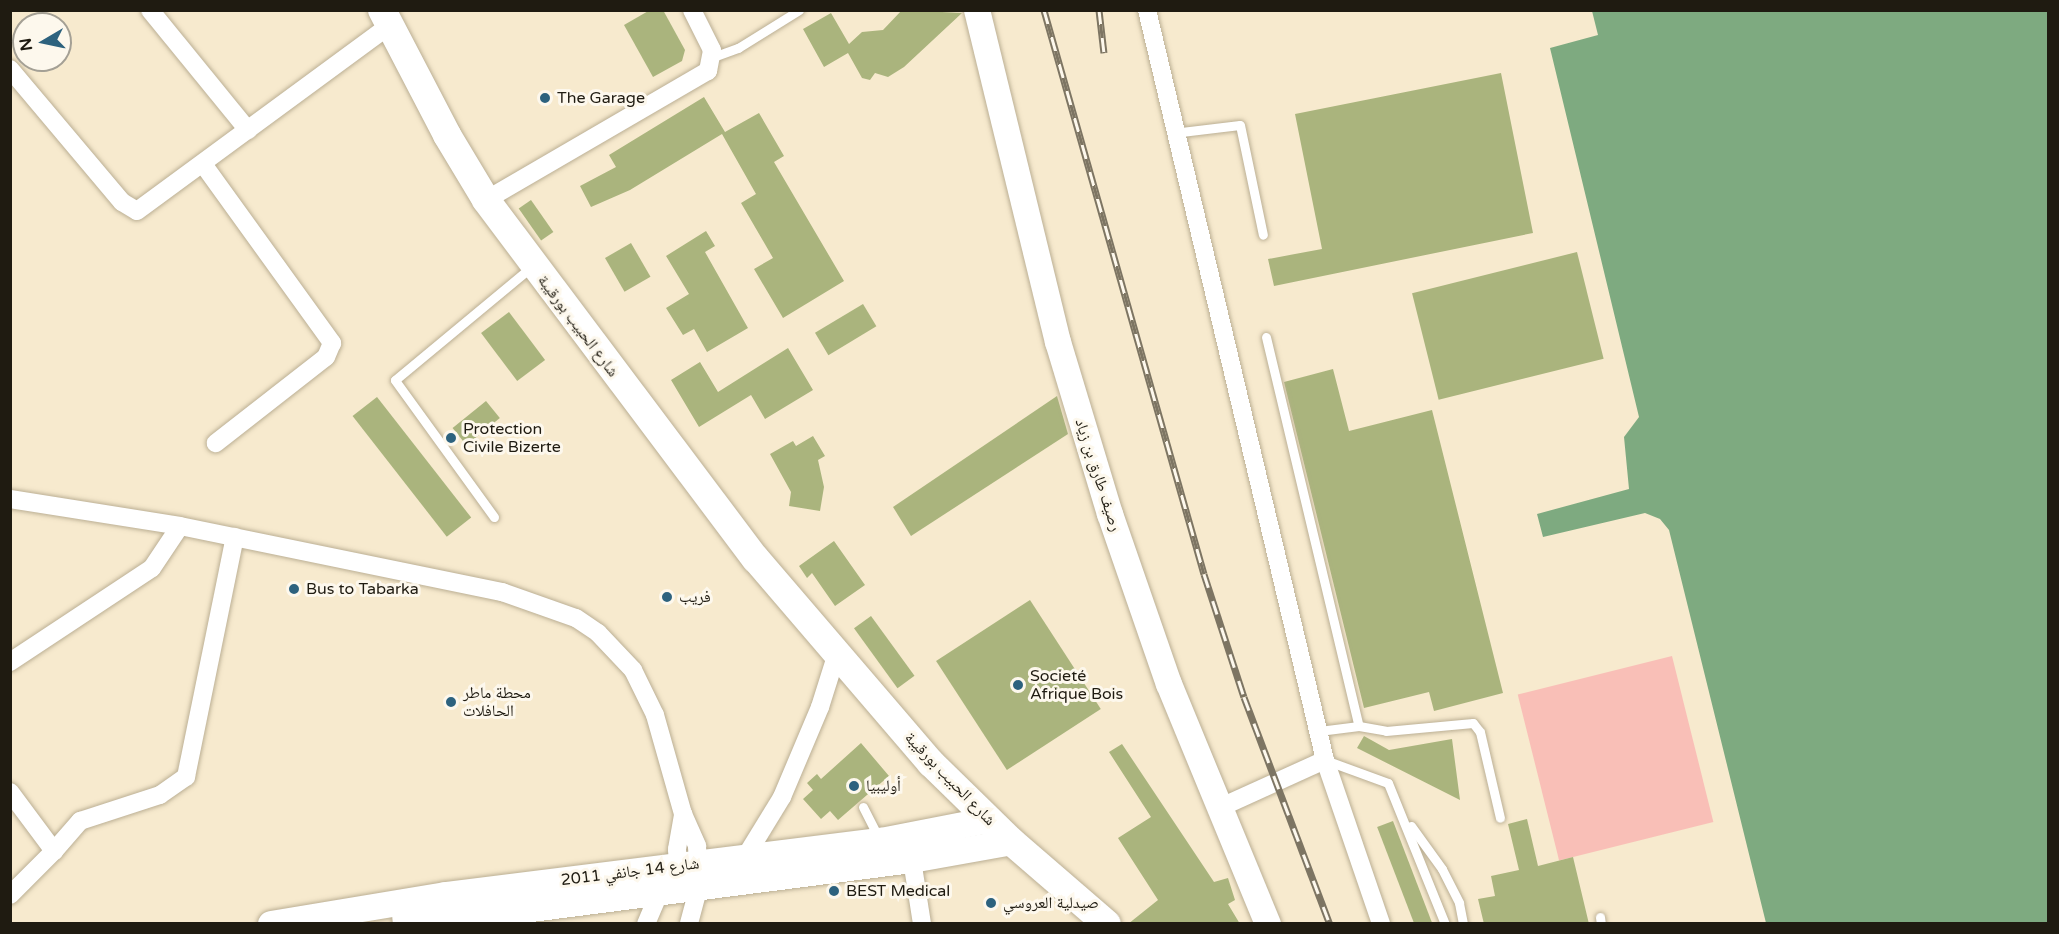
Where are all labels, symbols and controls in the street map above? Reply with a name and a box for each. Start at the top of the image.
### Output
north arrow [12,12,72,72]
text: N [15,37,37,52]
place label: The Garage [557,88,645,108]
marker: The Garage [538,91,552,105]
street label: شارع الحبيب بورقيبة [533,271,623,381]
street label: رصيف طارق بن زياد [1071,416,1125,534]
place label: Protection Civile Bizerte [463,419,561,457]
marker: Protection Civile Bizerte [444,431,458,445]
place label: Bus to Tabarka [306,579,419,599]
marker: Bus to Tabarka [287,582,301,596]
place label: فريب [679,587,711,607]
marker: فريب [660,590,674,604]
place label: Societé Afrique Bois [1030,666,1123,704]
marker: Societé Afrique Bois [1011,678,1025,692]
place label: محطة ماطر الحافلات [463,683,531,721]
marker: محطة ماطر الحافلات [444,695,458,709]
street label: شارع الحبيب بورقيبة [901,728,999,830]
place label: أوليبيا [866,776,901,796]
marker: أوليبيا [847,779,861,793]
street label: شارع 14 جانفي 2011 [560,854,700,890]
place label: BEST Medical [846,881,950,901]
marker: BEST Medical [827,884,841,898]
place label: صيدلية العروسي [1003,893,1099,913]
marker: صيدلية العروسي [984,896,998,910]

